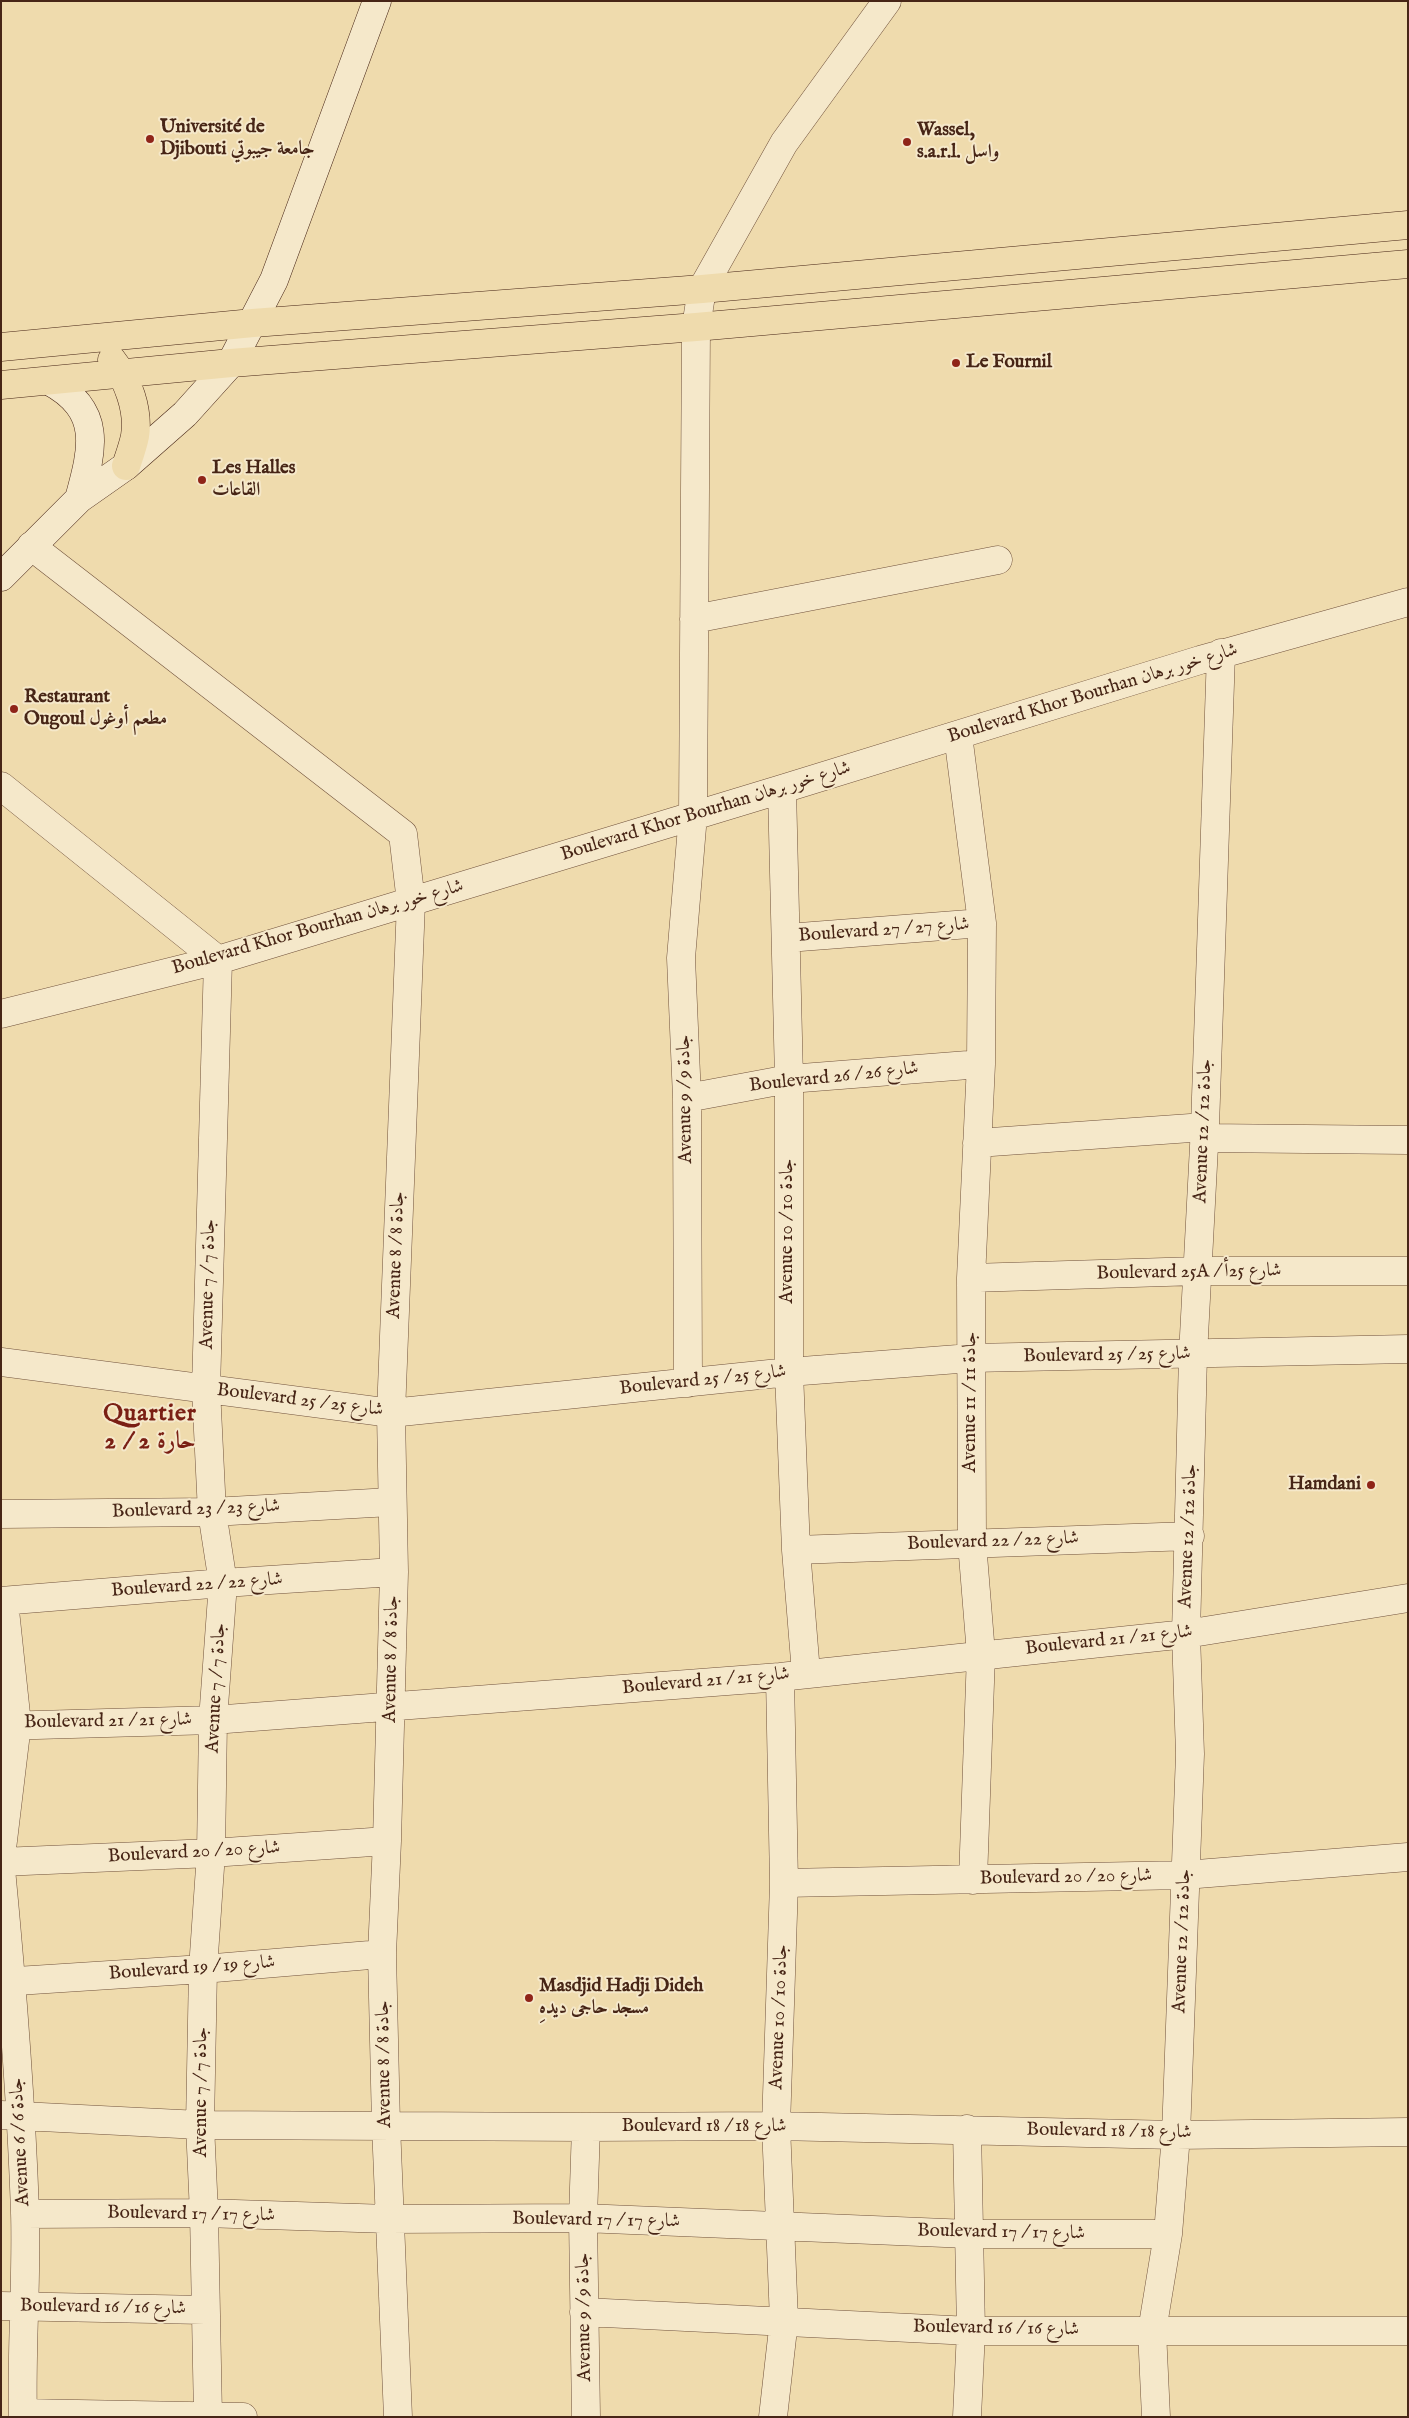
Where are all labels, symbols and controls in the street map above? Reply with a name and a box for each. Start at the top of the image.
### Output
place label: Université de Djibouti جامعة جيبوتي [160,117,314,161]
place label: Wassel, s.a.r.l. واسل [917,120,999,164]
marker: Université de Djibouti جامعة جيبوتي [144,133,156,145]
marker: Wassel, s.a.r.l. واسل [901,136,913,148]
place label: Le Fournil [966,352,1052,374]
marker: Le Fournil [950,357,962,369]
place label: Les Halles القاعات [212,458,295,502]
marker: Les Halles القاعات [196,474,208,486]
street label: Boulevard Khor Bourhan شارع خور برهان [945,639,1241,749]
place label: Restaurant Ougoul مطعم أوغول [24,687,167,731]
marker: Restaurant Ougoul مطعم أوغول [8,703,20,715]
street label: Boulevard Khor Bourhan شارع خور برهان [558,757,854,867]
street label: Boulevard Khor Bourhan شارع خور برهان [170,875,466,981]
street label: Boulevard 27 / شارع 27 [798,914,970,948]
street label: Avenue 9 / جادة 9 [673,1034,699,1164]
street label: Boulevard 26 / شارع 26 [748,1058,920,1098]
street label: Avenue 12 / جادة 12 [1190,1058,1218,1204]
street label: Avenue 10 / جادة 10 [777,1158,799,1304]
street label: Avenue 8 / جادة 8 [383,1191,411,1319]
street label: Avenue 7 / جادة 7 [196,1219,222,1349]
street label: Boulevard 25A / شارع 25أ [1096,1260,1282,1286]
street label: Avenue 11 / جادة 11 [960,1332,982,1472]
street label: Boulevard 25 / شارع 25 [1023,1343,1191,1369]
street label: Boulevard 25 / شارع 25 [618,1361,788,1401]
street label: Boulevard 25 / شارع 25 [215,1379,385,1423]
district label: Quartier 2 / حارة 2 [102,1401,198,1457]
street label: Avenue 12 / جادة 12 [1175,1463,1203,1609]
place label: Hamdani [1288,1474,1361,1496]
marker: Hamdani [1365,1479,1377,1491]
street label: Boulevard 23 / شارع 23 [112,1496,280,1524]
street label: Boulevard 22 / شارع 22 [907,1528,1079,1556]
street label: Boulevard 22 / شارع 22 [110,1569,284,1603]
street label: Avenue 8 / جادة 8 [379,1595,405,1723]
street label: Boulevard 21 / شارع 21 [1024,1621,1194,1661]
street label: Avenue 7 / جادة 7 [202,1622,232,1754]
street label: Boulevard 21 / شارع 21 [621,1663,791,1701]
street label: Boulevard 21 / شارع 21 [24,1709,192,1735]
street label: Boulevard 20 / شارع 20 [107,1837,281,1869]
street label: Boulevard 20 / شارع 20 [979,1865,1153,1891]
street label: Avenue 12 / جادة 12 [1169,1868,1197,2014]
street label: Avenue 10 / جادة 10 [766,1944,794,2090]
street label: Boulevard 19 / شارع 19 [108,1952,276,1986]
place label: Masdjid Hadji Dideh مسجد حاجی دیدهِ [539,1976,703,2020]
marker: Masdjid Hadji Dideh مسجد حاجی دیدهِ [523,1992,535,2004]
street label: Avenue 8 / جادة 8 [372,2000,398,2128]
street label: Avenue 7 / جادة 7 [191,2027,213,2157]
street label: Avenue 6 / جادة 6 [6,2077,36,2207]
street label: Boulevard 18 / شارع 18 [621,2116,787,2138]
street label: Boulevard 18 / شارع 18 [1026,2119,1192,2145]
street label: Boulevard 17 / شارع 17 [107,2202,275,2228]
street label: Boulevard 17 / شارع 17 [512,2208,680,2234]
street label: Boulevard 17 / شارع 17 [917,2220,1085,2246]
street label: Avenue 9 / جادة 9 [572,2252,598,2382]
street label: Boulevard 16 / شارع 16 [20,2295,186,2321]
street label: Boulevard 16 / شارع 16 [913,2316,1079,2342]

